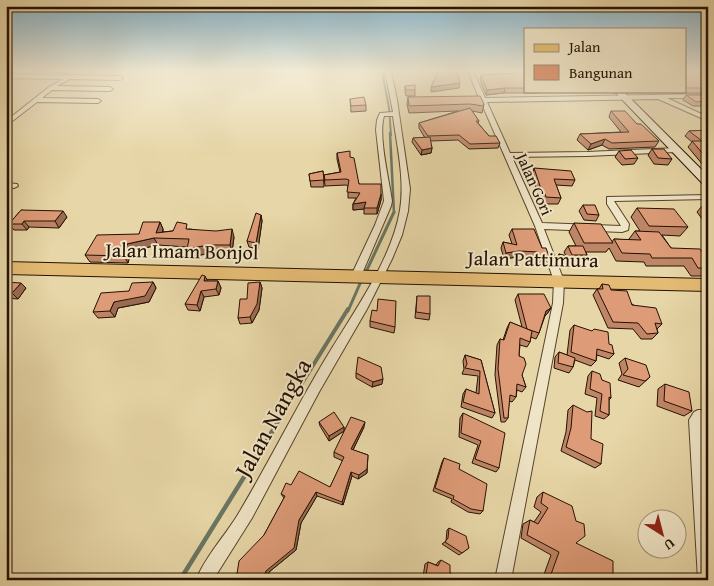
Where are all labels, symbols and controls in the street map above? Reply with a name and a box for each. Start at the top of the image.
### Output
legend [524,28,686,92]
text: Jalan [567,36,601,57]
text: Bangunan [569,62,633,83]
street label: Jalan Gori [510,147,560,219]
street label: Jalan Imam Bonjol [102,235,259,266]
street label: Jalan Pattimura [464,243,599,274]
street label: Jalan Nangka [224,351,320,486]
north arrow [636,508,686,558]
text: U [659,534,679,556]

